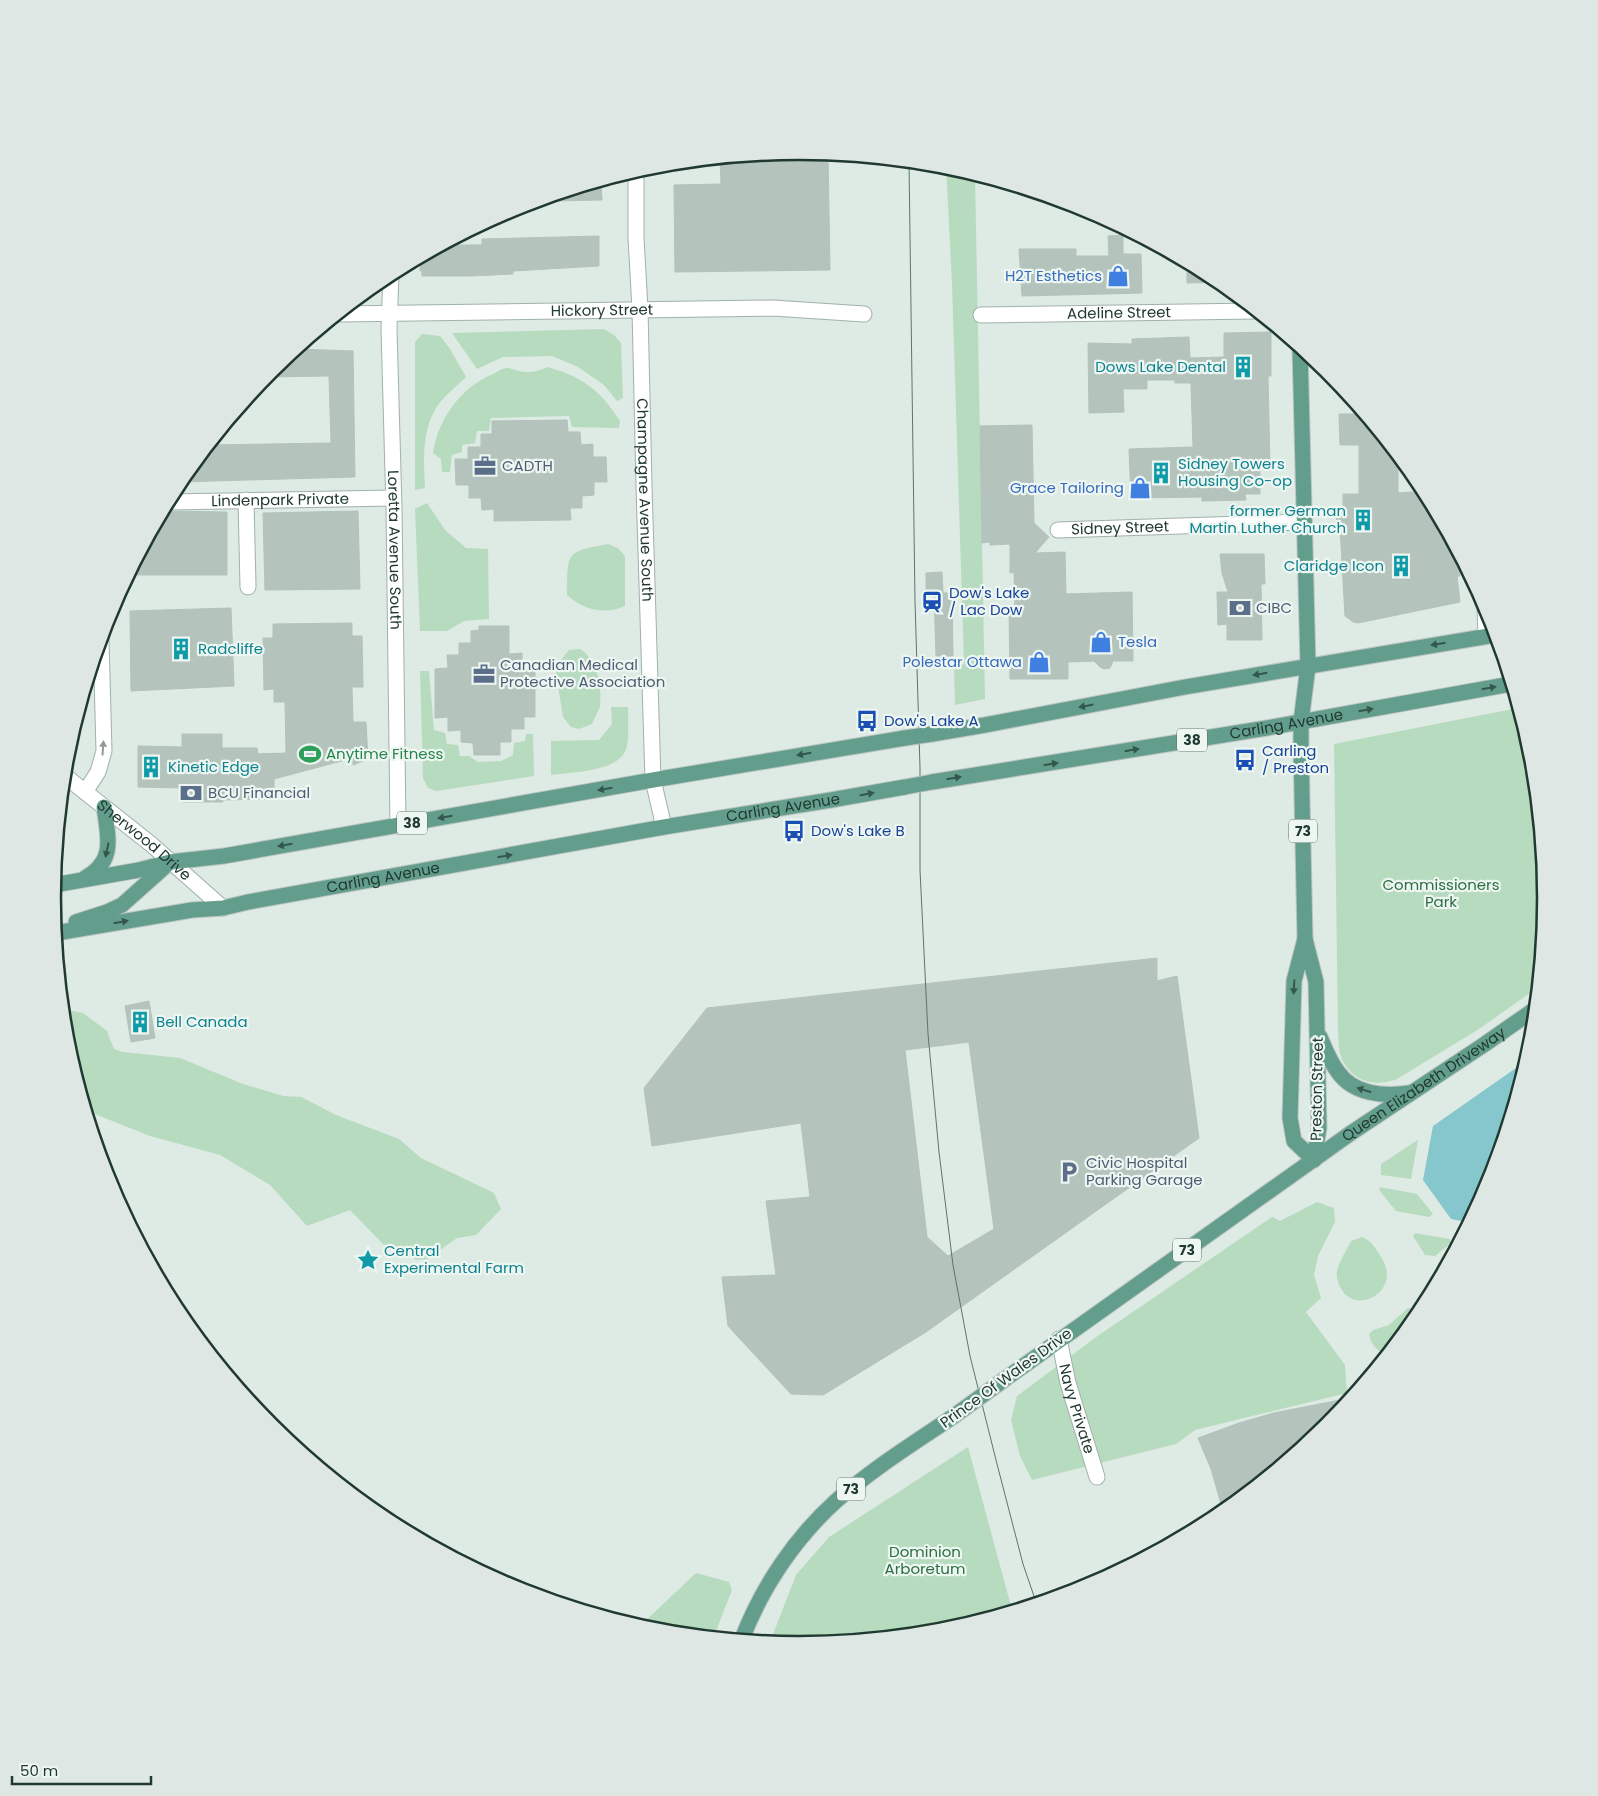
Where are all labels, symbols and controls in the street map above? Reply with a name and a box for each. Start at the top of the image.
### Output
shop icon: H2T Esthetics [1105,263,1131,289]
place label: H2T Esthetics [1005,265,1102,286]
street label: Hickory Street [551,299,653,321]
street label: Adeline Street [1067,301,1171,324]
building icon: Dows Lake Dental [1230,354,1256,380]
place label: Dows Lake Dental [1095,356,1226,377]
street label: Champagne Avenue South [632,398,659,602]
office icon: CADTH [472,453,498,479]
place label: Sidney Towers Housing Co-op [1178,453,1292,491]
place label: CADTH [502,455,553,476]
building icon: Sidney Towers Housing Co-op [1148,460,1174,486]
street label: Loretta Avenue South [383,470,407,630]
shop icon: Grace Tailoring [1127,475,1153,501]
place label: Grace Tailoring [1010,477,1124,498]
street label: Lindenpark Private [211,488,349,511]
place label: former German Martin Luther Church [1189,500,1346,538]
building icon: former German Martin Luther Church [1350,507,1376,533]
street label: Sidney Street [1071,515,1169,540]
building icon: Claridge Icon [1388,553,1414,579]
place label: Claridge Icon [1284,555,1384,576]
place label: Dow's Lake / Lac Dow [949,582,1029,620]
station icon: Dow's Lake / Lac Dow [919,589,945,615]
bank icon: CIBC [1227,595,1253,621]
place label: CIBC [1256,597,1292,618]
shop icon: Tesla [1088,629,1114,655]
place label: Tesla [1118,631,1157,652]
building icon: Radcliffe [168,636,194,662]
place label: Radcliffe [198,638,263,659]
one-way arrow [1429,641,1445,649]
shop icon: Polestar Ottawa [1026,649,1052,675]
place label: Polestar Ottawa [902,651,1022,672]
place label: Canadian Medical Protective Association [500,654,665,692]
office icon: Canadian Medical Protective Association [471,661,497,687]
one-way arrow [1252,671,1268,679]
one-way arrow [1482,684,1498,692]
one-way arrow [1078,702,1093,710]
street label: Carling Avenue [1228,703,1345,744]
one-way arrow [1358,705,1374,713]
bus stop icon: Dow's Lake A [854,708,880,734]
place label: Dow's Lake A [884,710,979,731]
road number: 38 [1177,728,1207,752]
one-way arrow [100,740,108,756]
place label: Carling / Preston [1262,740,1329,778]
sports icon: Anytime Fitness [297,741,323,767]
place label: Anytime Fitness [326,743,444,764]
one-way arrow [1124,746,1140,754]
bus stop icon: Carling / Preston [1232,747,1258,773]
one-way arrow [796,751,812,759]
building icon: Kinetic Edge [138,754,164,780]
place label: Kinetic Edge [168,756,259,777]
one-way arrow [1043,759,1059,767]
one-way arrow [946,774,962,782]
bank icon: BCU Financial [178,780,204,806]
place label: BCU Financial [208,782,310,803]
one-way arrow [597,785,613,793]
street label: Carling Avenue [725,788,841,827]
one-way arrow [860,789,876,797]
street label: Sherwood Drive [93,795,196,885]
road number: 38 [397,811,427,834]
one-way arrow [437,814,453,822]
bus stop icon: Dow's Lake B [781,818,807,844]
road number: 73 [1289,819,1317,842]
place label: Dow's Lake B [811,820,905,841]
one-way arrow [103,842,111,857]
one-way arrow [277,842,293,850]
one-way arrow [497,851,513,859]
street label: Carling Avenue [325,857,441,898]
park label: Commissioners Park [1382,874,1500,912]
one-way arrow [114,918,130,926]
one-way arrow [1289,979,1297,995]
building icon: Bell Canada [127,1009,153,1035]
place label: Bell Canada [156,1011,248,1032]
street label: Queen Elizabeth Driveway [1337,1021,1510,1146]
street label: Preston Street [1305,1037,1328,1141]
one-way arrow [1356,1085,1371,1093]
place label: Civic Hospital Parking Garage [1086,1152,1203,1190]
parking icon: Civic Hospital Parking Garage [1056,1159,1082,1185]
road number: 73 [1173,1238,1201,1262]
place label: Central Experimental Farm [384,1240,524,1278]
place icon: Central Experimental Farm [355,1247,381,1273]
street label: Prince Of Wales Drive [936,1323,1076,1433]
street label: Navy Private [1054,1362,1100,1456]
road number: 73 [837,1478,865,1500]
park label: Dominion Arboretum [885,1541,965,1579]
scale bar [12,1754,151,1786]
text: 50 m [20,1760,58,1781]

